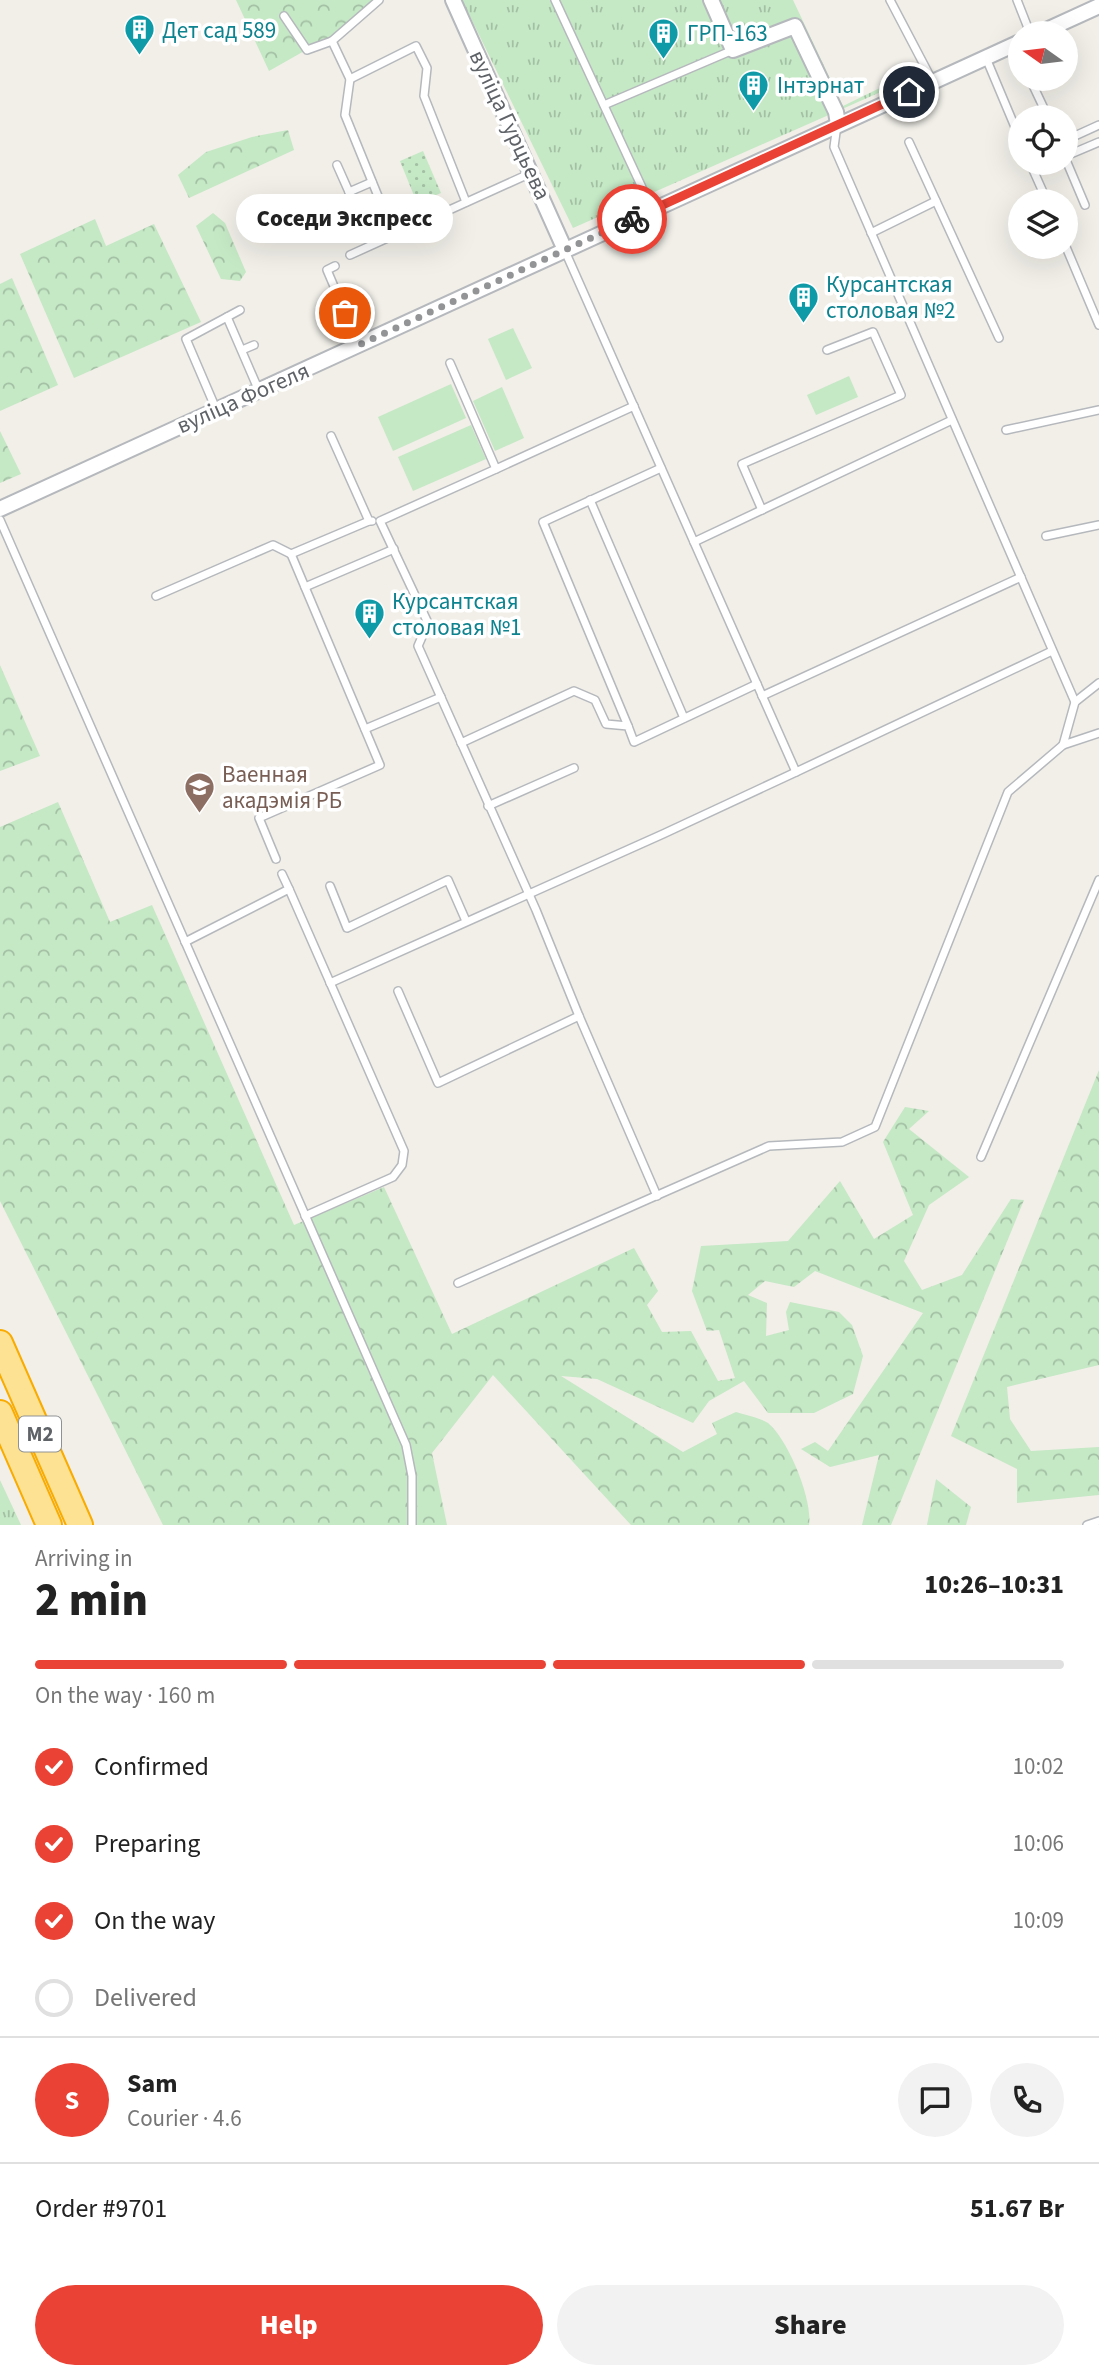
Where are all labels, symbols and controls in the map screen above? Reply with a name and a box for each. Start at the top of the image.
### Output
building icon: Дет сад 589 [122,13,156,57]
place label: Дет сад 589 [162,14,276,47]
building icon: ГРП-163 [647,16,681,60]
place label: ГРП-163 [687,17,768,50]
north arrow [1008,21,1078,91]
map controls [1008,21,1078,259]
street label: вуліца Гурцьева [461,45,559,205]
pin [879,62,939,122]
building icon: Інтэрнат [737,68,771,112]
place label: Інтэрнат [777,69,864,102]
icon: home [890,73,928,111]
button: locate [1008,105,1078,175]
courier [597,184,667,254]
button: layers [1008,189,1078,259]
callout: Соседи Экспресс [236,194,453,243]
icon: bike [613,200,651,238]
text: Соседи Экспресс [256,202,433,235]
place label: Курсантская столовая №2 [826,268,955,327]
building icon: Курсантская столовая №2 [786,280,820,324]
pin [315,283,375,343]
icon: bag [326,294,364,332]
street label: вуліца Фогеля [171,354,315,442]
place label: Курсантская столовая №1 [392,585,521,644]
building icon: Курсантская столовая №1 [352,597,386,641]
place label: Ваенная акадэмія РБ [222,758,342,817]
school or university icon: Ваенная акадэмія РБ [182,770,216,814]
road number: М2 [19,1416,61,1452]
text: Arriving in [35,1542,133,1575]
text: 10:26–10:31 [924,1566,1064,1603]
text: 2 min [35,1568,148,1633]
text: On the way · 160 m [35,1679,215,1712]
icon: check [35,1748,73,1786]
text: Confirmed [94,1748,209,1785]
text: 10:02 [1013,1750,1064,1783]
icon: check [35,1825,73,1863]
text: Preparing [94,1825,200,1862]
text: 10:06 [1013,1827,1064,1860]
icon: check [35,1902,73,1940]
text: On the way [94,1902,215,1939]
text: 10:09 [1013,1904,1064,1937]
text: Delivered [94,1979,197,2016]
button: chat [898,2063,972,2137]
button: phone [990,2063,1064,2137]
text: Sam [127,2065,177,2102]
text: S [65,2082,79,2119]
text: Courier · 4.6 [127,2102,242,2135]
text: Order #9701 [35,2190,167,2227]
text: 51.67 Br [970,2190,1064,2227]
button: Help [35,2285,543,2365]
button: Share [557,2285,1064,2365]

